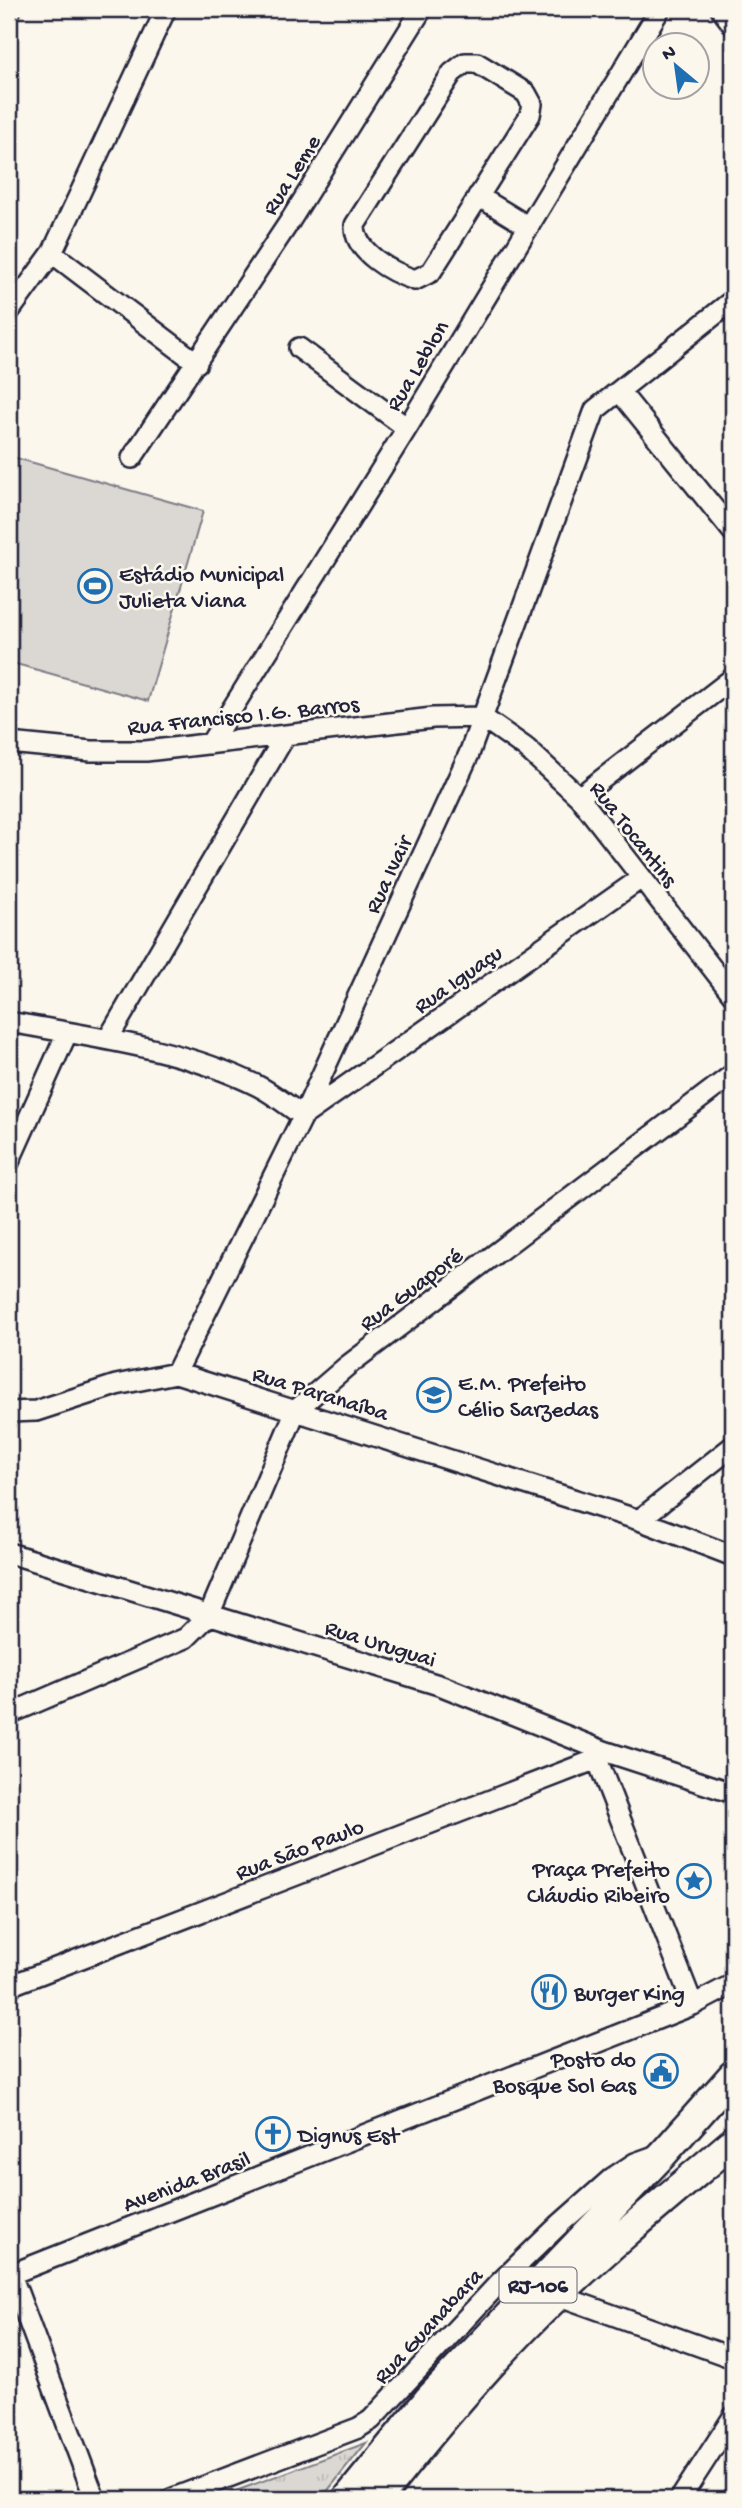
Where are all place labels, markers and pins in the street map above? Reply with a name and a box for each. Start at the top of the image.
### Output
place label: Estádio Municipal Julieta Viana [119,563,284,616]
sports icon: Estádio Municipal Julieta Viana [76,567,114,605]
place label: E.M. Prefeito Célio Sarzedas [458,1372,599,1425]
school or university icon: E.M. Prefeito Célio Sarzedas [415,1376,453,1414]
place label: Praça Prefeito Cláudio Ribeiro [527,1858,670,1911]
place icon: Praça Prefeito Cláudio Ribeiro [675,1862,713,1900]
restaurant icon: Burger King [530,1973,568,2011]
place label: Burger King [573,1982,685,2009]
place label: Posto do Bosque Sol Gas [492,2048,637,2101]
public building icon: Posto do Bosque Sol Gas [642,2052,680,2090]
church icon: Dignus Est [254,2115,292,2153]
place label: Dignus Est [296,2124,400,2151]

